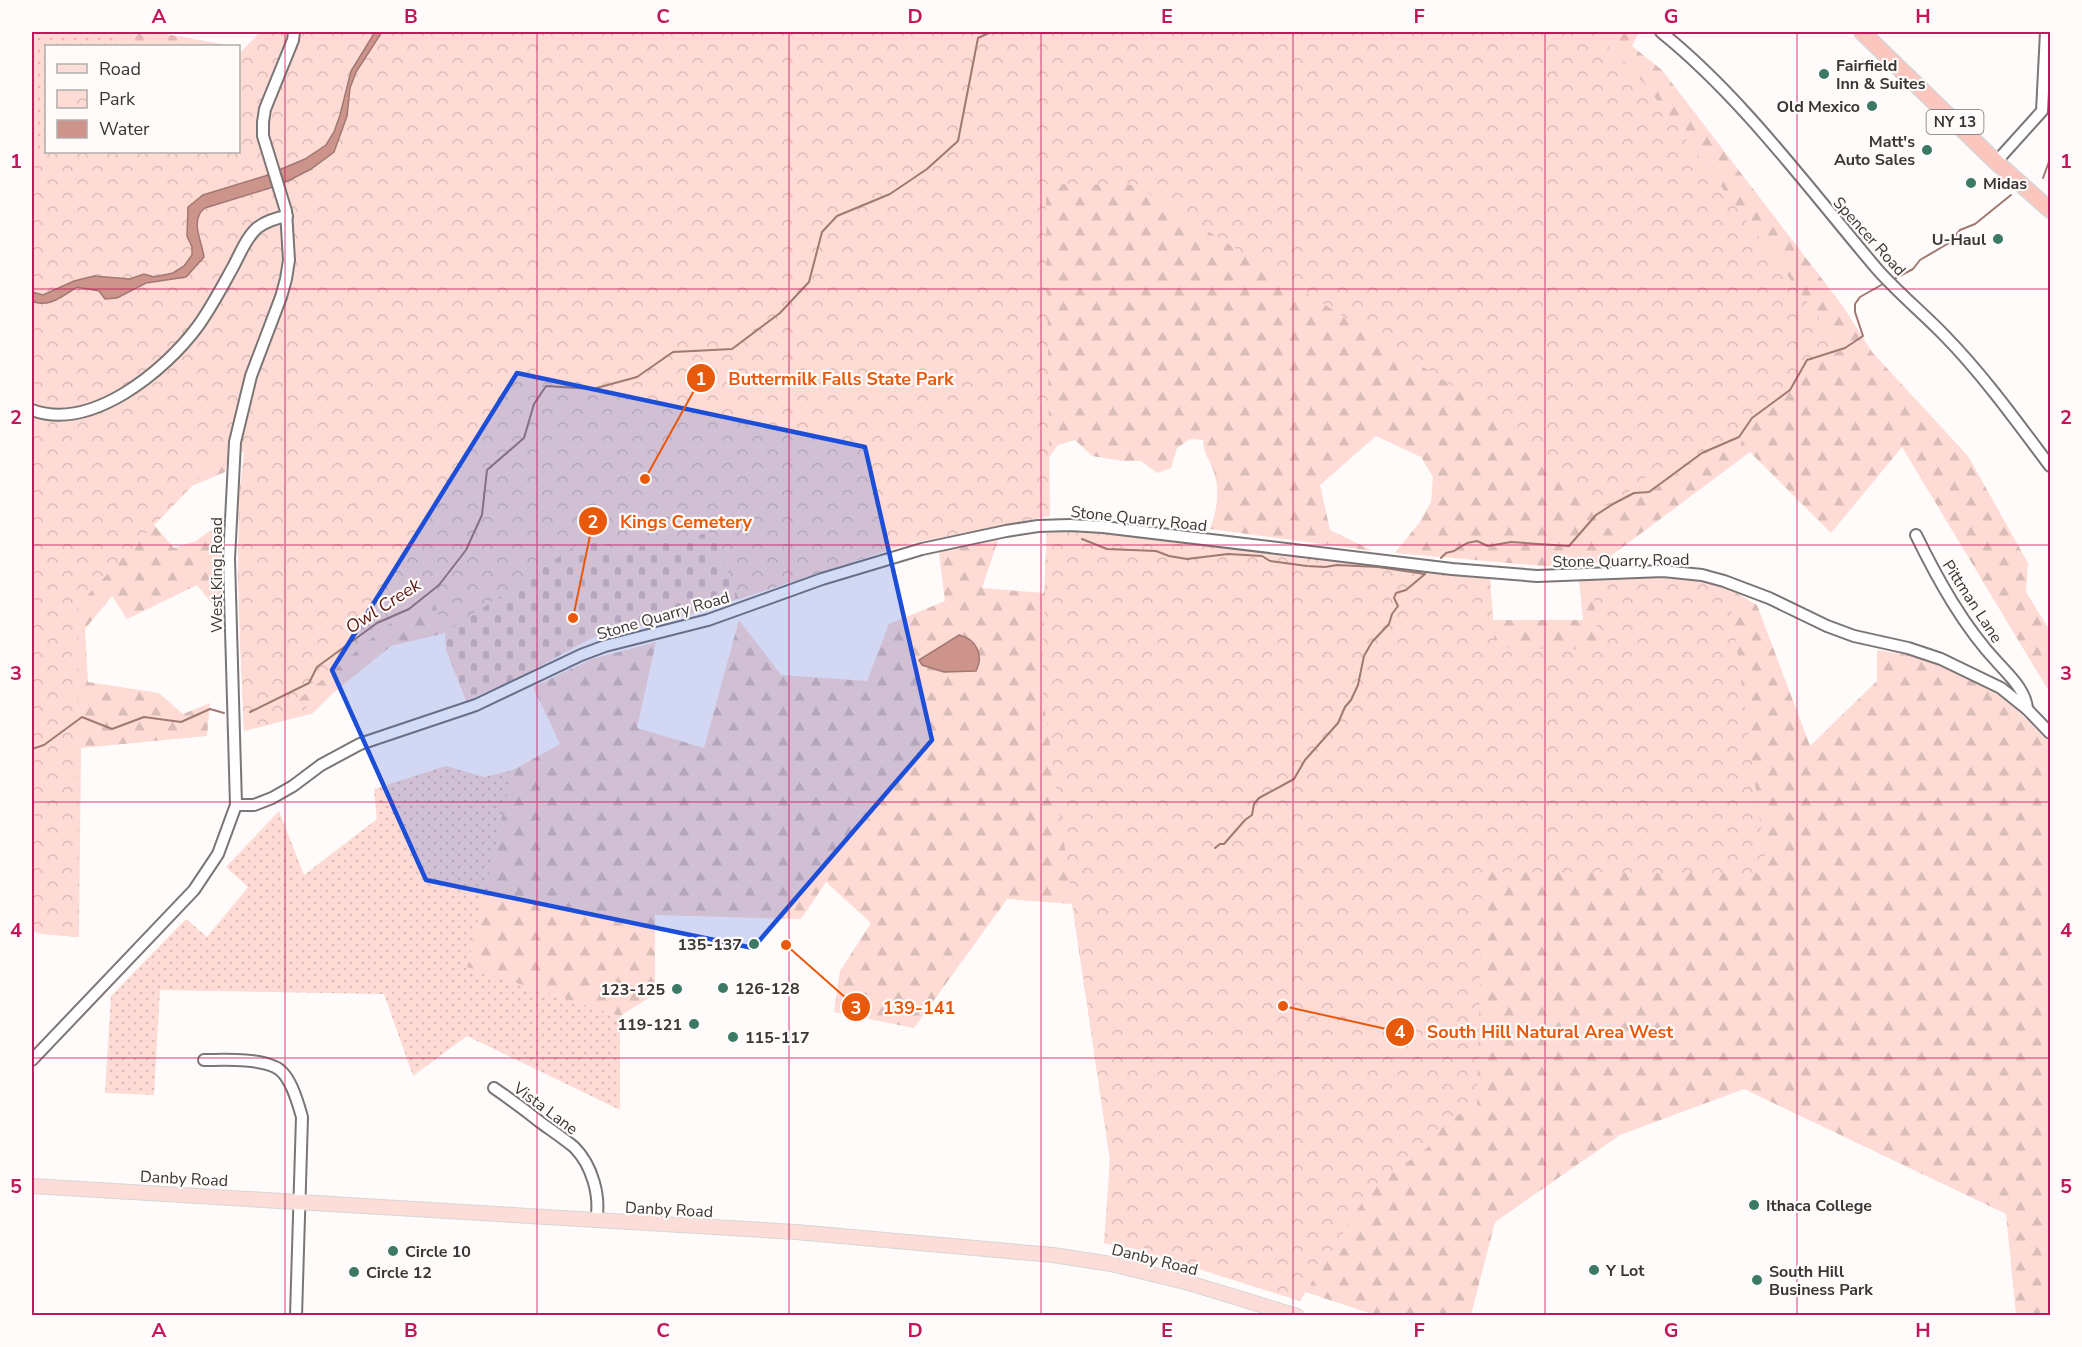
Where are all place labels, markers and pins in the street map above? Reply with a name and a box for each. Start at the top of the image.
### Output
place label: Fairfield Inn & Suites [1836,55,1926,95]
marker: Fairfield Inn & Suites [1817,67,1831,81]
place label: Old Mexico [1777,96,1860,118]
marker: Old Mexico [1865,99,1879,113]
place label: Matt's Auto Sales [1834,131,1915,171]
marker: Matt's Auto Sales [1920,143,1934,157]
place label: Midas [1983,173,2027,195]
marker: Midas [1964,176,1978,190]
place label: U-Haul [1932,229,1986,251]
marker: U-Haul [1991,232,2005,246]
callout: Buttermilk Falls State Park [686,360,966,396]
callout: Kings Cemetery [578,503,764,539]
place label: 135-137 [677,934,742,956]
marker: 135-137 [747,937,761,951]
place label: 126-128 [735,978,800,1000]
place label: 123-125 [600,979,665,1001]
marker: 126-128 [716,981,730,995]
marker: 123-125 [670,982,684,996]
callout: 139-141 [841,989,968,1025]
place label: 119-121 [617,1014,682,1036]
callout: South Hill Natural Area West [1385,1014,1685,1050]
marker: 119-121 [687,1017,701,1031]
place label: 115-117 [745,1027,810,1049]
marker: 115-117 [726,1030,740,1044]
place label: Ithaca College [1766,1195,1872,1217]
marker: Ithaca College [1747,1198,1761,1212]
place label: Circle 10 [405,1241,471,1263]
marker: Circle 10 [386,1244,400,1258]
place label: Y Lot [1605,1260,1645,1282]
place label: South Hill Business Park [1769,1261,1873,1301]
place label: Circle 12 [366,1262,432,1284]
marker: Y Lot [1587,1263,1601,1277]
marker: Circle 12 [347,1265,361,1279]
marker: South Hill Business Park [1750,1273,1764,1287]

